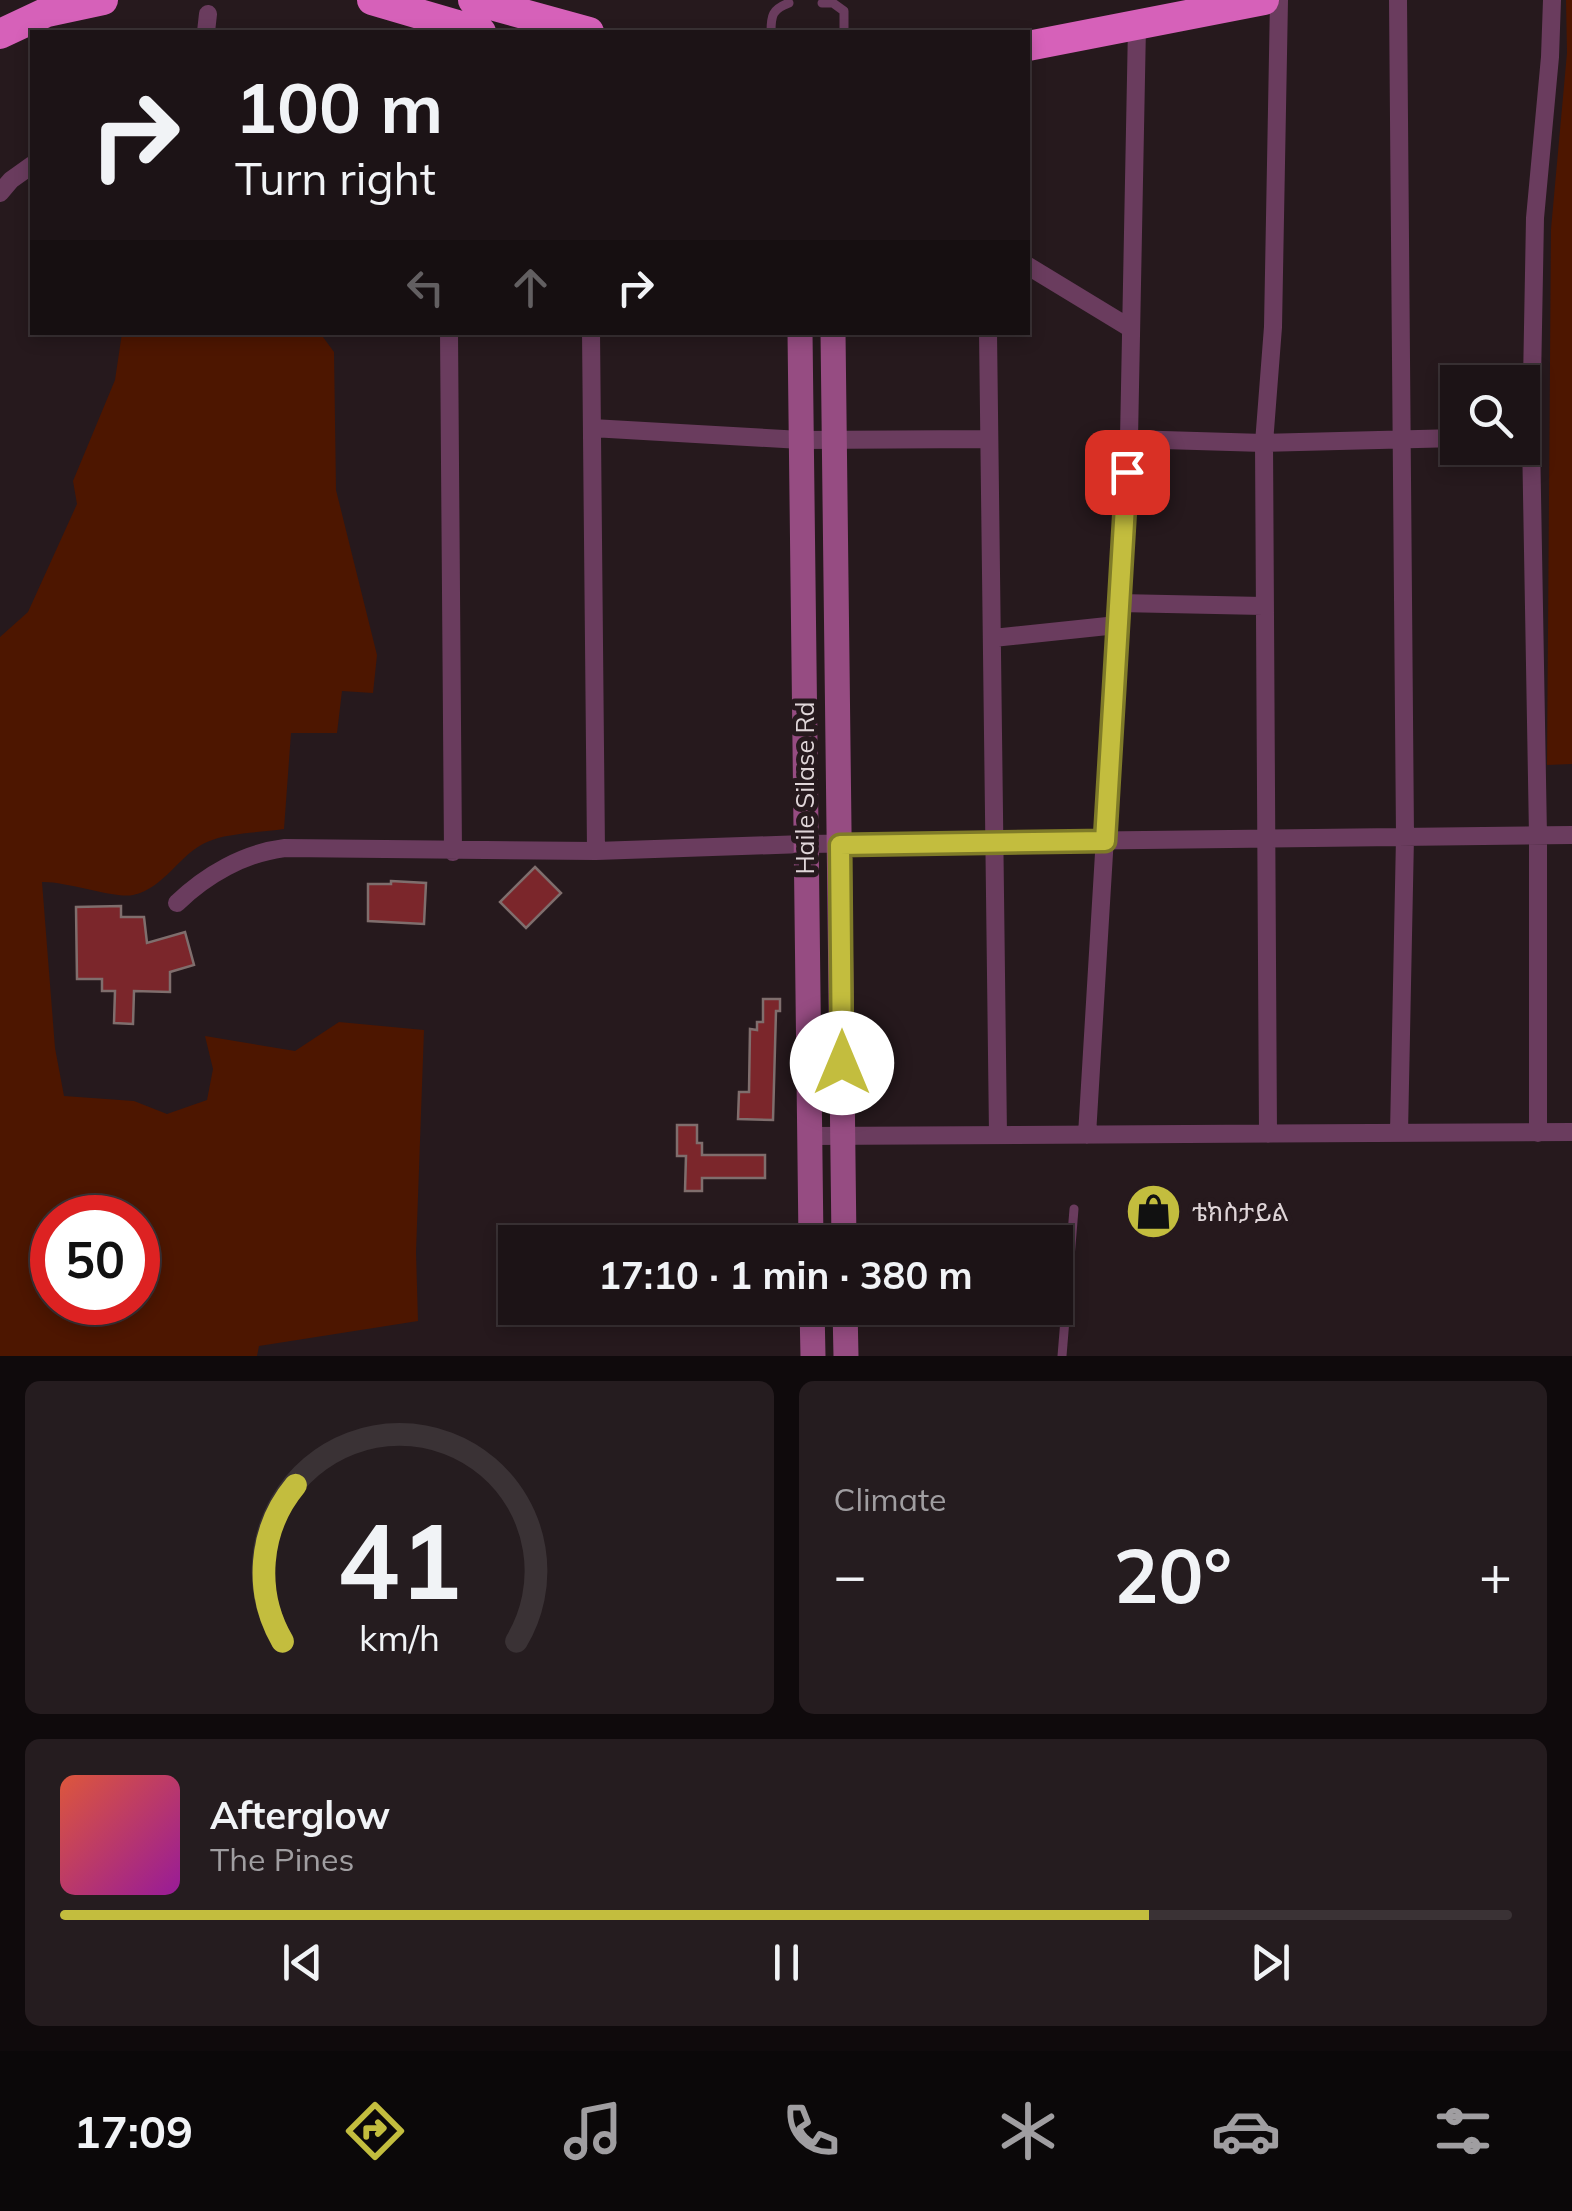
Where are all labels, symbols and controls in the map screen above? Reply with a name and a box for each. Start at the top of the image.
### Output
text: 100 m [235,63,443,151]
icon: right [70,70,200,200]
text: Turn right [235,150,436,206]
icon: left [398,260,453,315]
icon: ahead [503,260,558,315]
icon: right [608,260,663,315]
map controls [1440,365,1540,465]
button: search [1440,365,1540,465]
pin [1085,430,1170,515]
icon: arrive [1100,445,1155,500]
street label: Haile Silase Rd [789,701,820,875]
position arrow [790,1011,894,1115]
shop icon: ቴክስታይል [1123,1182,1183,1242]
speed limit sign: 50 [30,1195,160,1325]
place label: ቴክስታይል [1192,1196,1289,1227]
text: 17:10 · 1 min · 380 m [598,1251,973,1299]
text: Climate [834,1479,946,1519]
text: 41 [337,1494,462,1625]
text: 20° [1114,1528,1232,1622]
text: − [834,1540,867,1609]
text: + [1479,1540,1512,1609]
text: km/h [359,1615,440,1660]
text: Afterglow [210,1791,390,1839]
text: The Pines [210,1839,354,1879]
icon: previous [275,1935,330,1990]
icon: pause [759,1935,814,1990]
icon: next [1243,1935,1298,1990]
icon: directions [340,2096,410,2166]
icon: music [558,2096,628,2166]
icon: phone [776,2096,846,2166]
icon: climate [993,2096,1063,2166]
icon: car [1211,2096,1281,2166]
icon: filters [1428,2096,1498,2166]
text: 17:09 [74,2103,193,2159]

